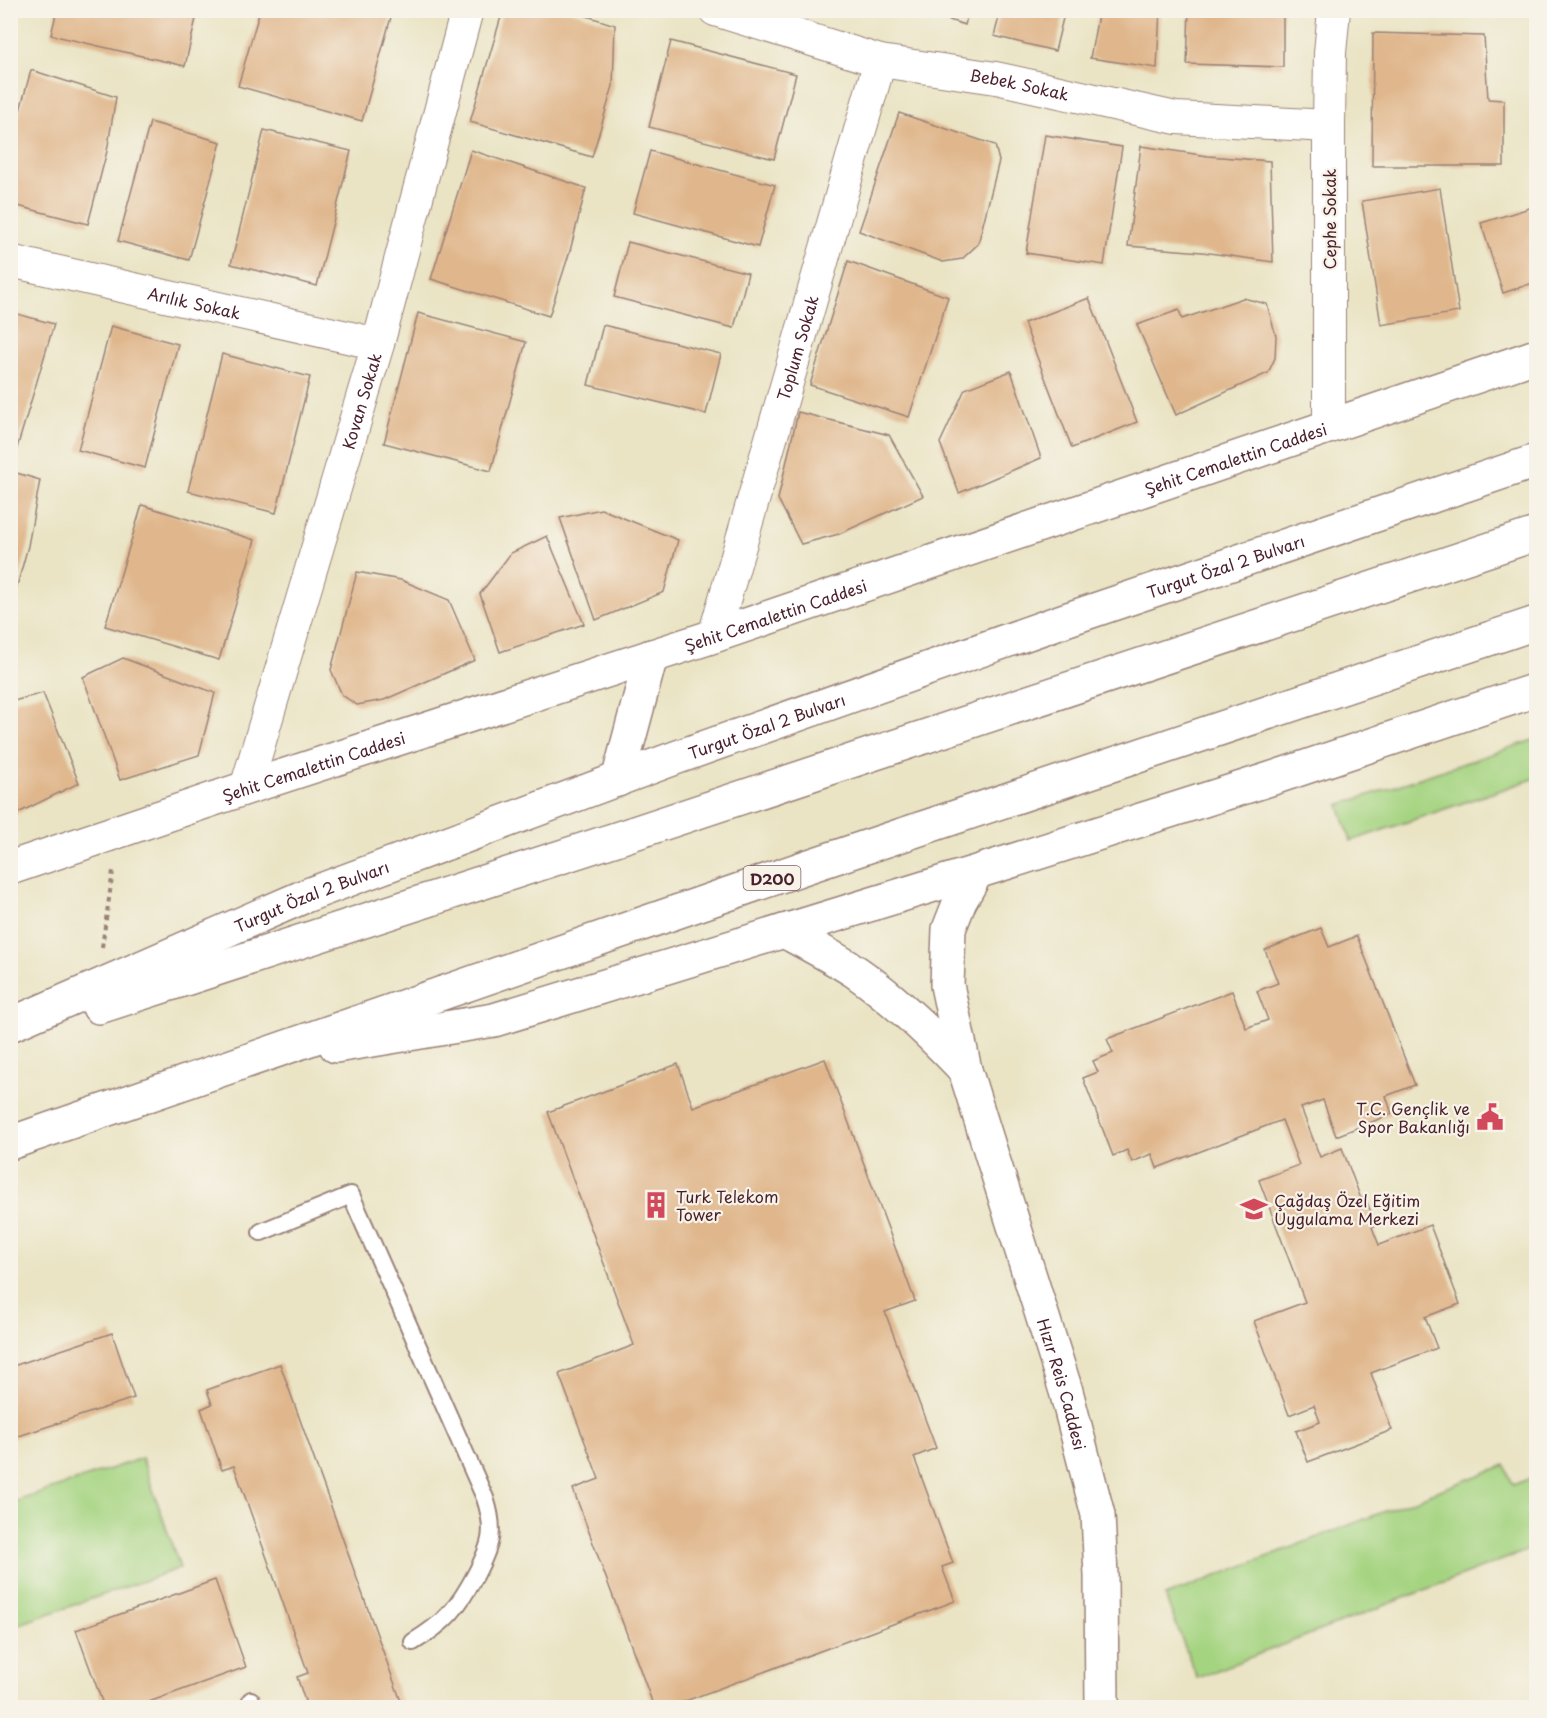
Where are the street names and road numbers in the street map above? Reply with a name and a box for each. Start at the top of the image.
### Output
street label: Bebek Sokak [968,62,1071,106]
street label: Cephe Sokak [1317,169,1341,269]
street label: Arılık Sokak [146,280,243,325]
street label: Toplum Sokak [771,292,824,403]
street label: Kovan Sokak [335,350,387,452]
street label: Şehit Cemalettin Caddesi [1141,416,1330,501]
street label: Turgut Özal 2 Bulvarı [1143,528,1308,604]
street label: Şehit Cemalettin Caddesi [681,573,870,657]
street label: Turgut Özal 2 Bulvarı [685,687,848,764]
street label: Şehit Cemalettin Caddesi [219,725,408,807]
street label: Turgut Özal 2 Bulvarı [230,854,392,938]
road number: D200 [744,866,800,890]
street label: Hızır Reis Caddesi [1032,1315,1093,1452]

